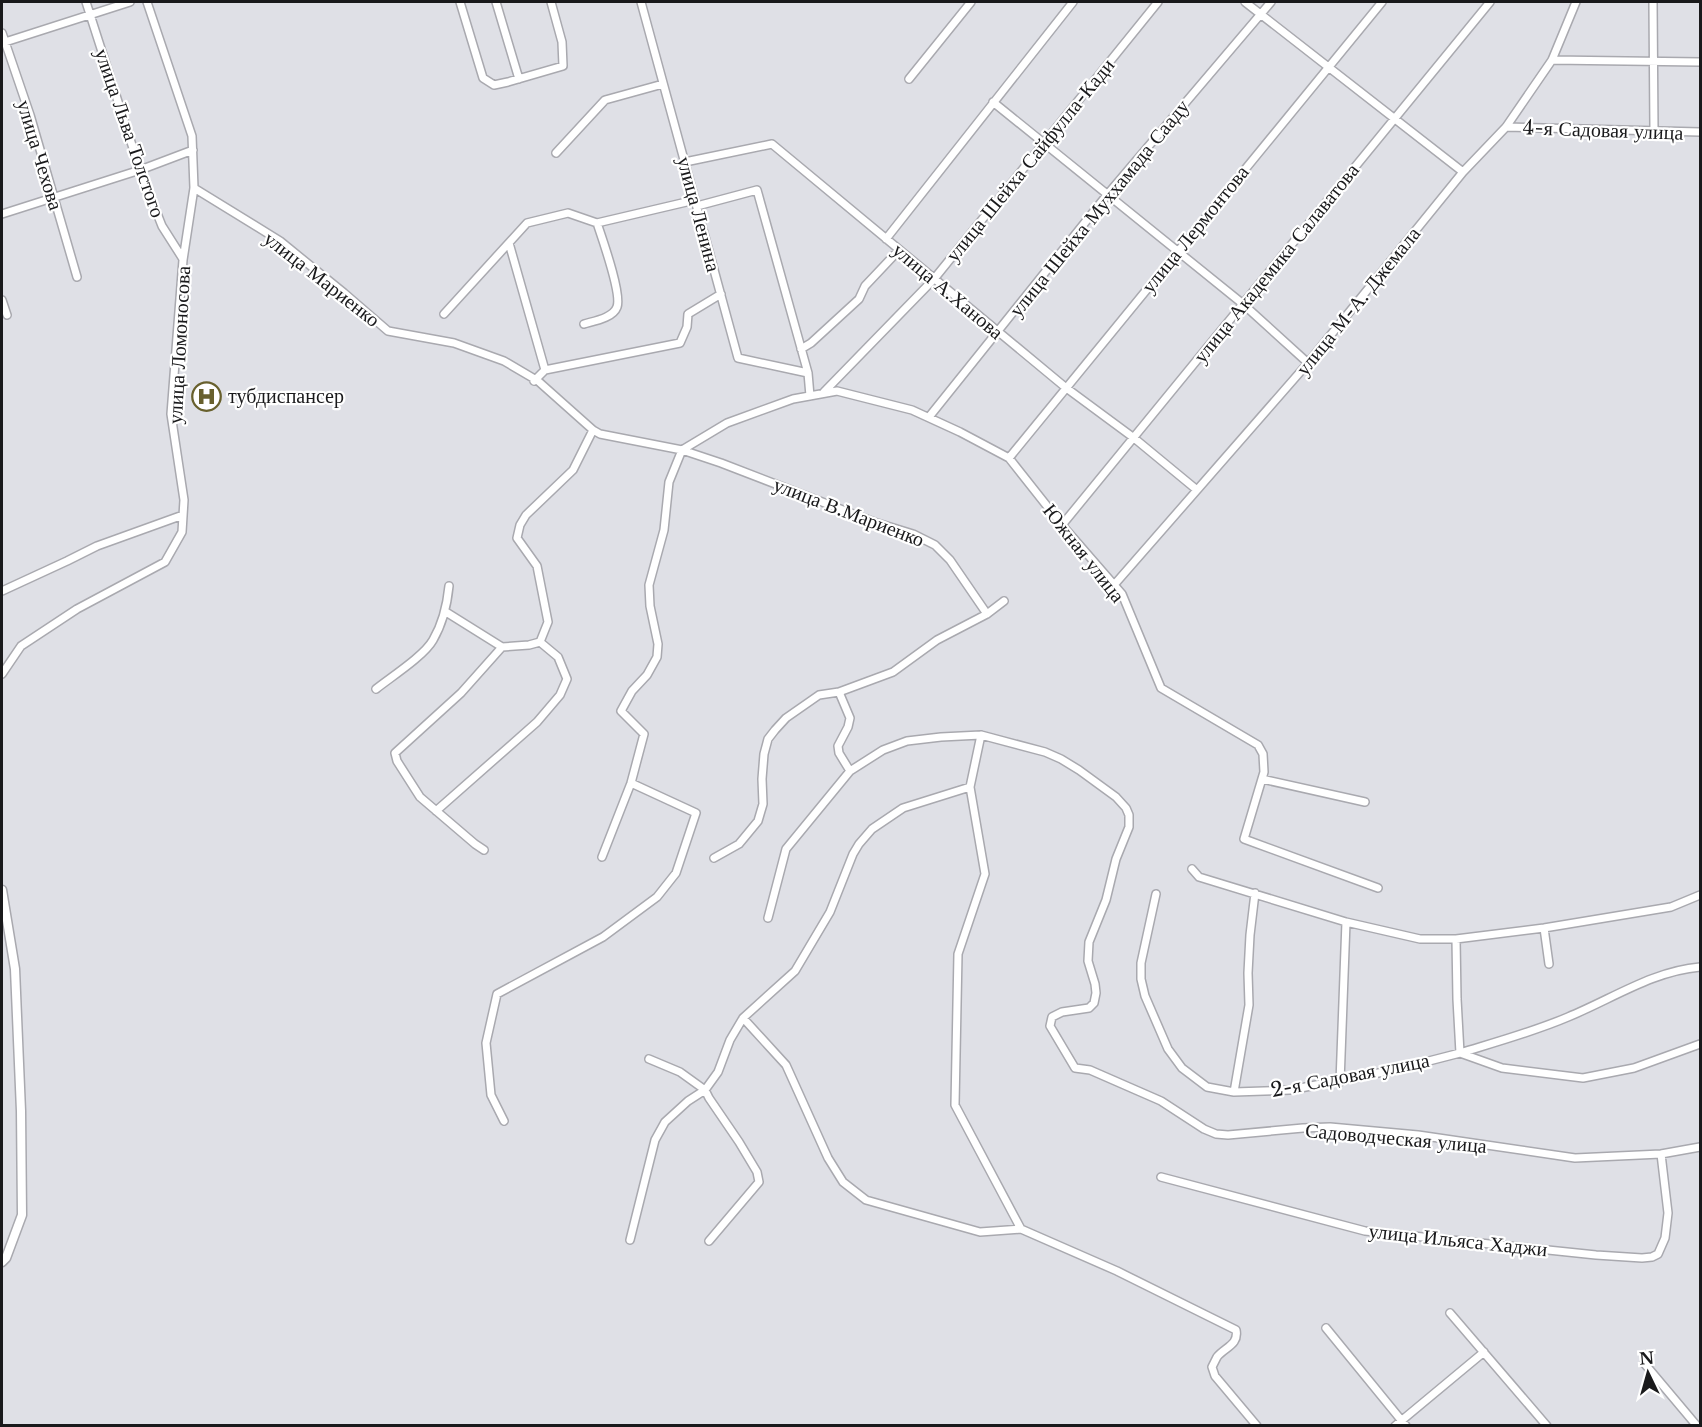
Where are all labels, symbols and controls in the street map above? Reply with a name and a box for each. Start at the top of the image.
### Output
street label: улица Льва Толстого [90,45,170,221]
street label: улица Шейха Сайфулла-Кади [941,53,1120,267]
street label: улица Шейха Муххамада Сааду [1004,95,1194,321]
street label: улица Чехова [12,97,68,213]
street label: 4-я Садовая улица [1522,115,1684,145]
street label: улица Ленина [672,154,726,274]
street label: улица Академика Салаватова [1188,158,1364,368]
street label: улица Лермонтова [1136,160,1254,298]
street label: улица М-А. Джемала [1291,222,1425,380]
street label: улица Мариенко [259,226,385,332]
street label: улица А.Ханова [888,238,1008,344]
street label: улица Ломоносова [163,265,195,425]
hospital icon: тубдиспансер [191,380,223,412]
place label: тубдиспансер [228,384,344,408]
street label: улица В.Мариенко [770,472,928,552]
street label: Южная улица [1038,499,1130,607]
street label: 2-я Садовая улица [1269,1048,1432,1102]
street label: Садоводческая улица [1304,1118,1488,1158]
street label: улица Ильяса Хаджи [1367,1219,1549,1261]
north arrow [1618,1343,1678,1403]
text: N [1638,1347,1655,1369]

